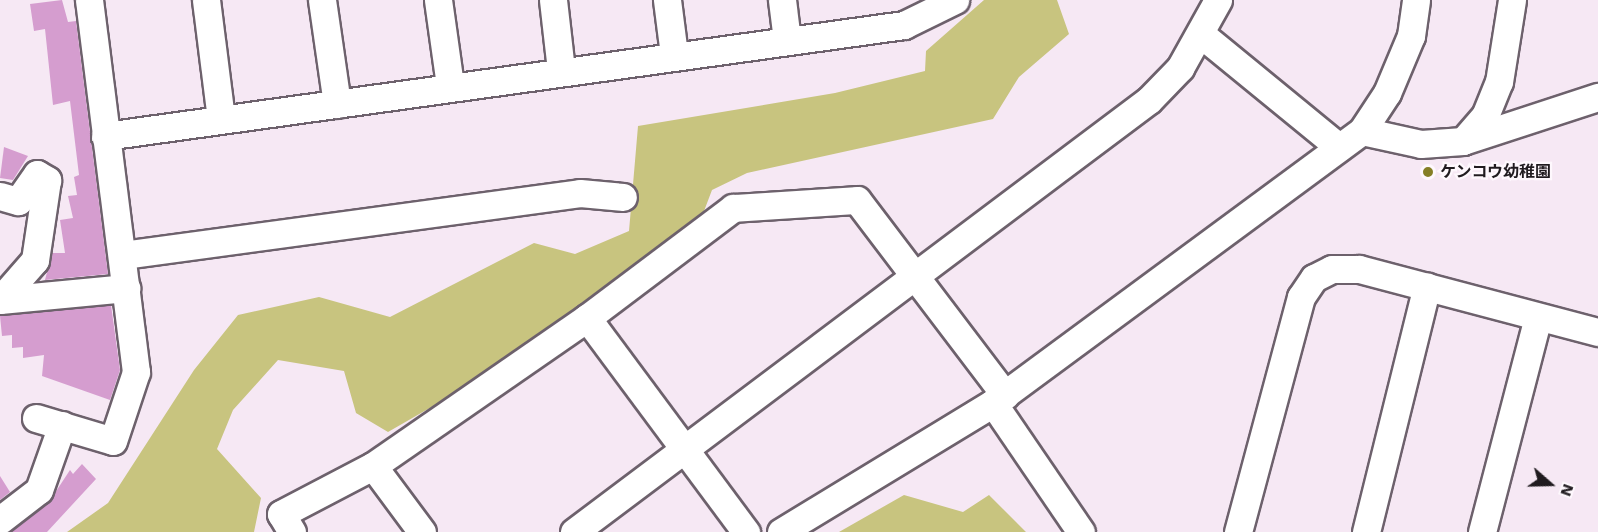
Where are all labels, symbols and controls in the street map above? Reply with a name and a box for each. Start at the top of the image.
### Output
place label: ケンコウ幼稚園 [1440,162,1552,182]
marker: ケンコウ幼稚園 [1421,165,1435,179]
north arrow [1520,454,1580,514]
text: N [1556,481,1578,499]

